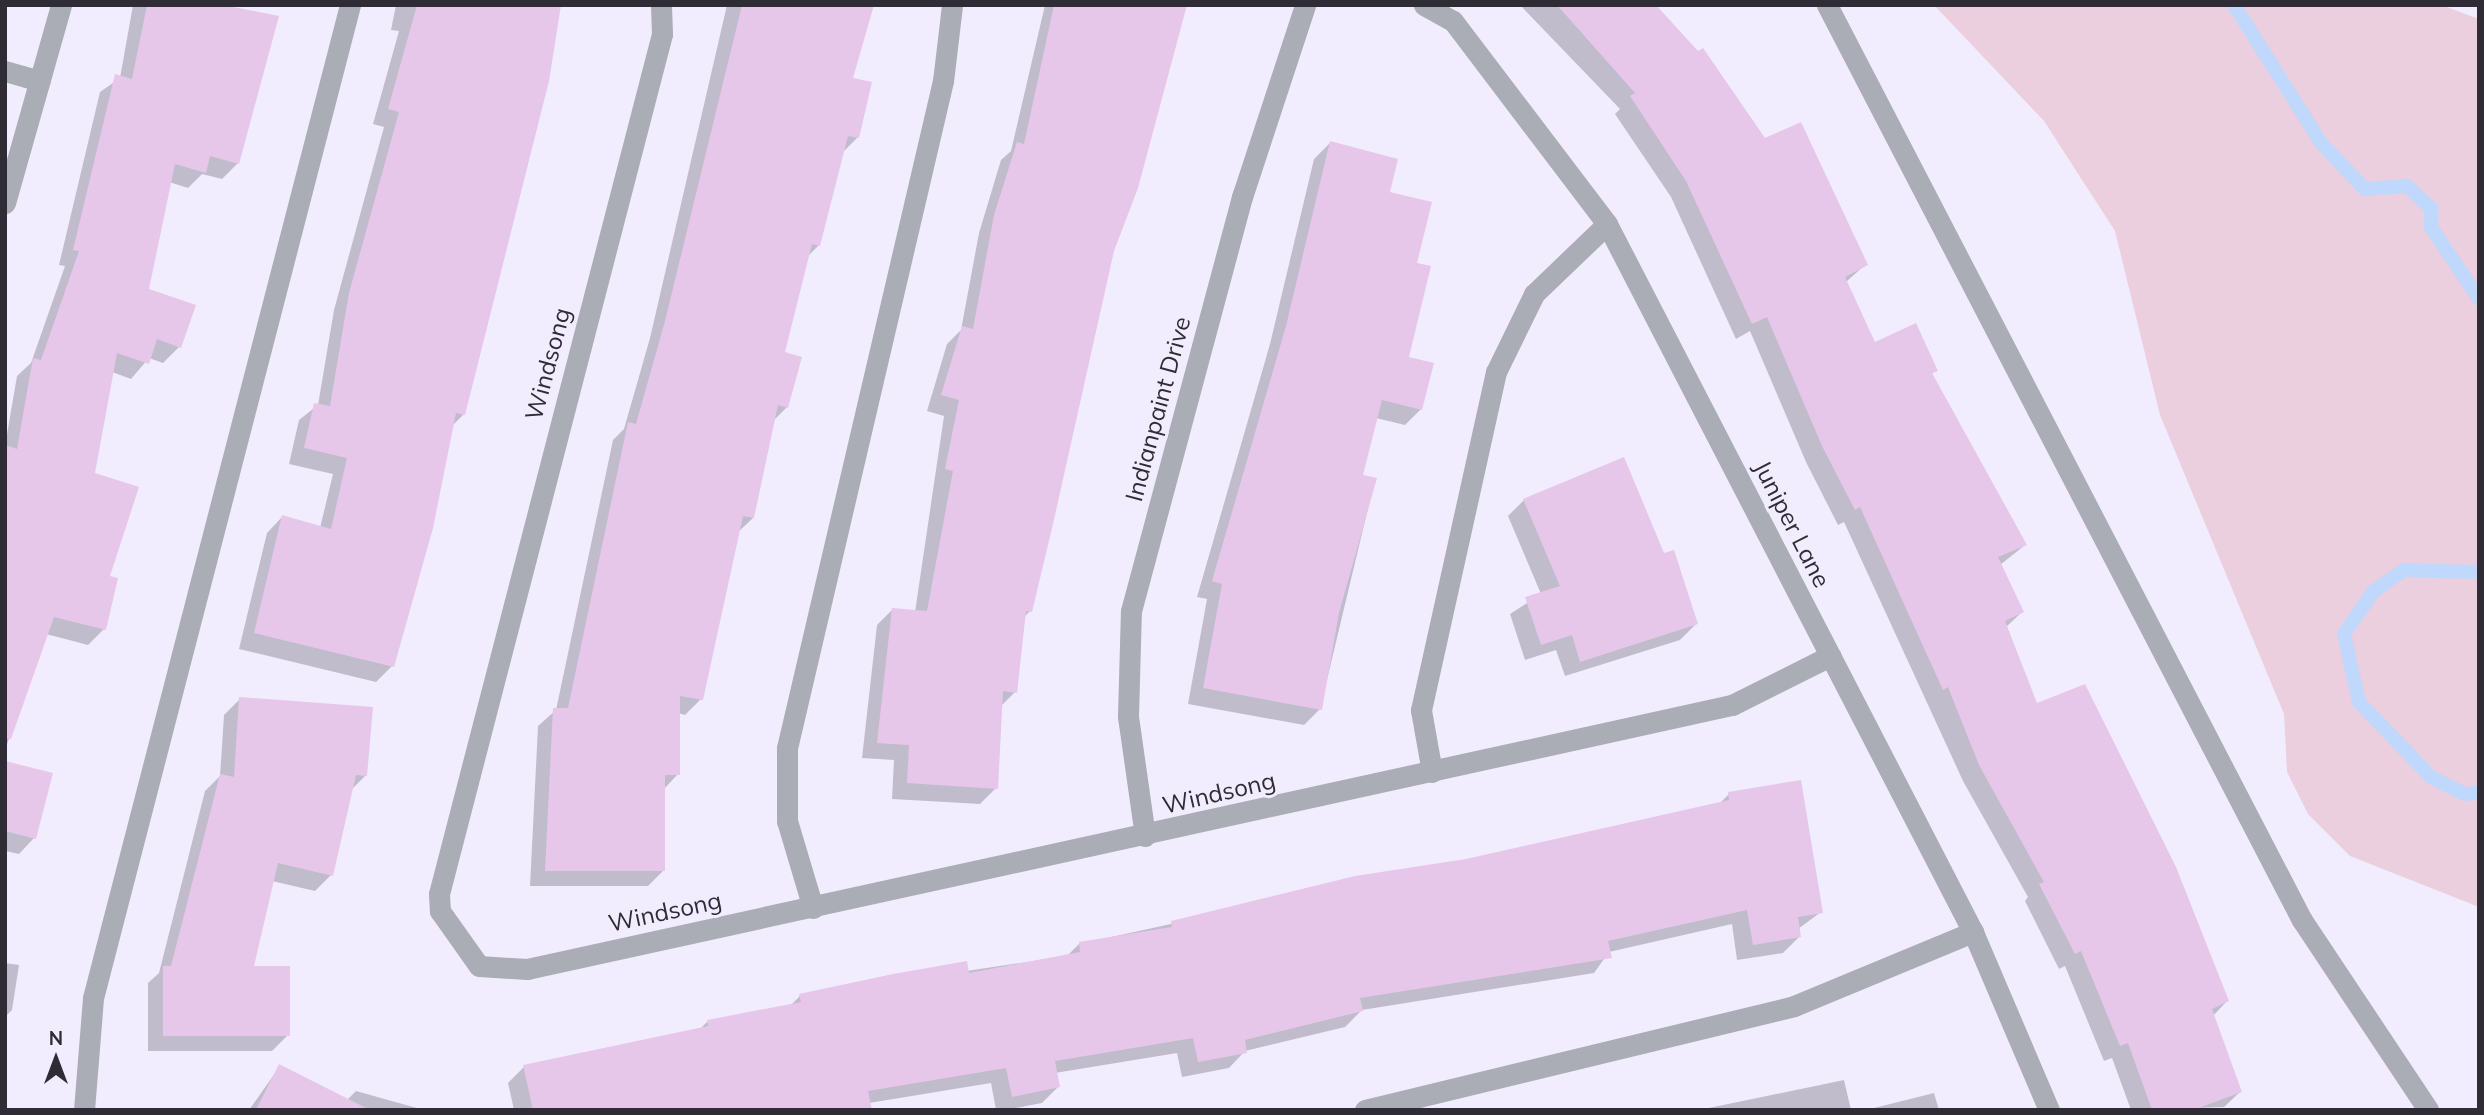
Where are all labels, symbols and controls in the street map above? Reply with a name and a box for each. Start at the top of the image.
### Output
street label: Windsong [519,305,577,423]
street label: Indianpaint Drive [1119,313,1197,505]
street label: Juniper Lane [1748,456,1836,592]
street label: Windsong [1160,766,1278,820]
street label: Windsong [606,886,724,938]
north arrow [21,1024,91,1094]
text: N [49,1026,63,1050]

